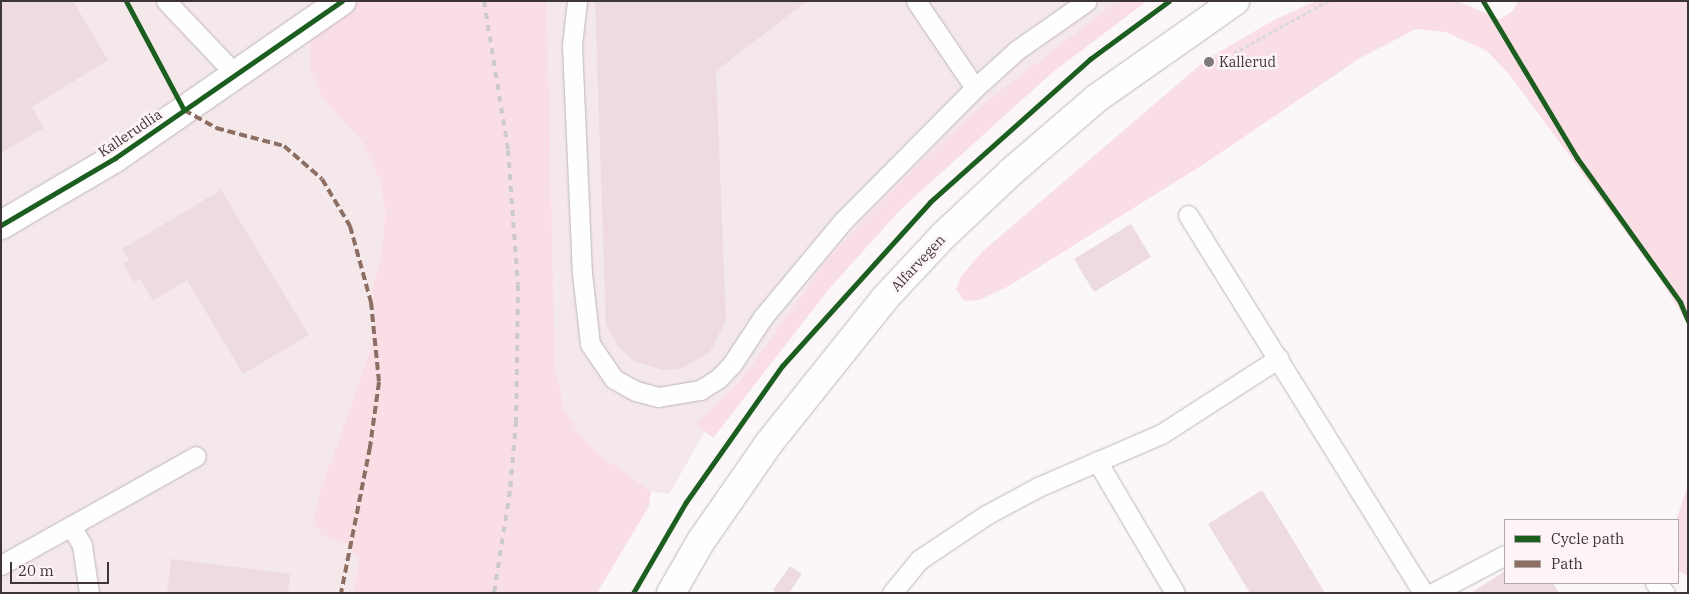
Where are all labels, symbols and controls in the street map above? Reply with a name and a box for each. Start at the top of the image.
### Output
place label: Kallerud [1219,54,1276,70]
marker: Kallerud [1203,56,1215,68]
street label: Kallerudlia [95,106,165,160]
street label: Alfarvegen [887,231,949,295]
legend [1504,519,1679,584]
text: Cycle path [1551,529,1624,548]
scale bar [12,552,111,584]
text: Path [1551,554,1583,573]
text: 20 m [18,561,54,580]

